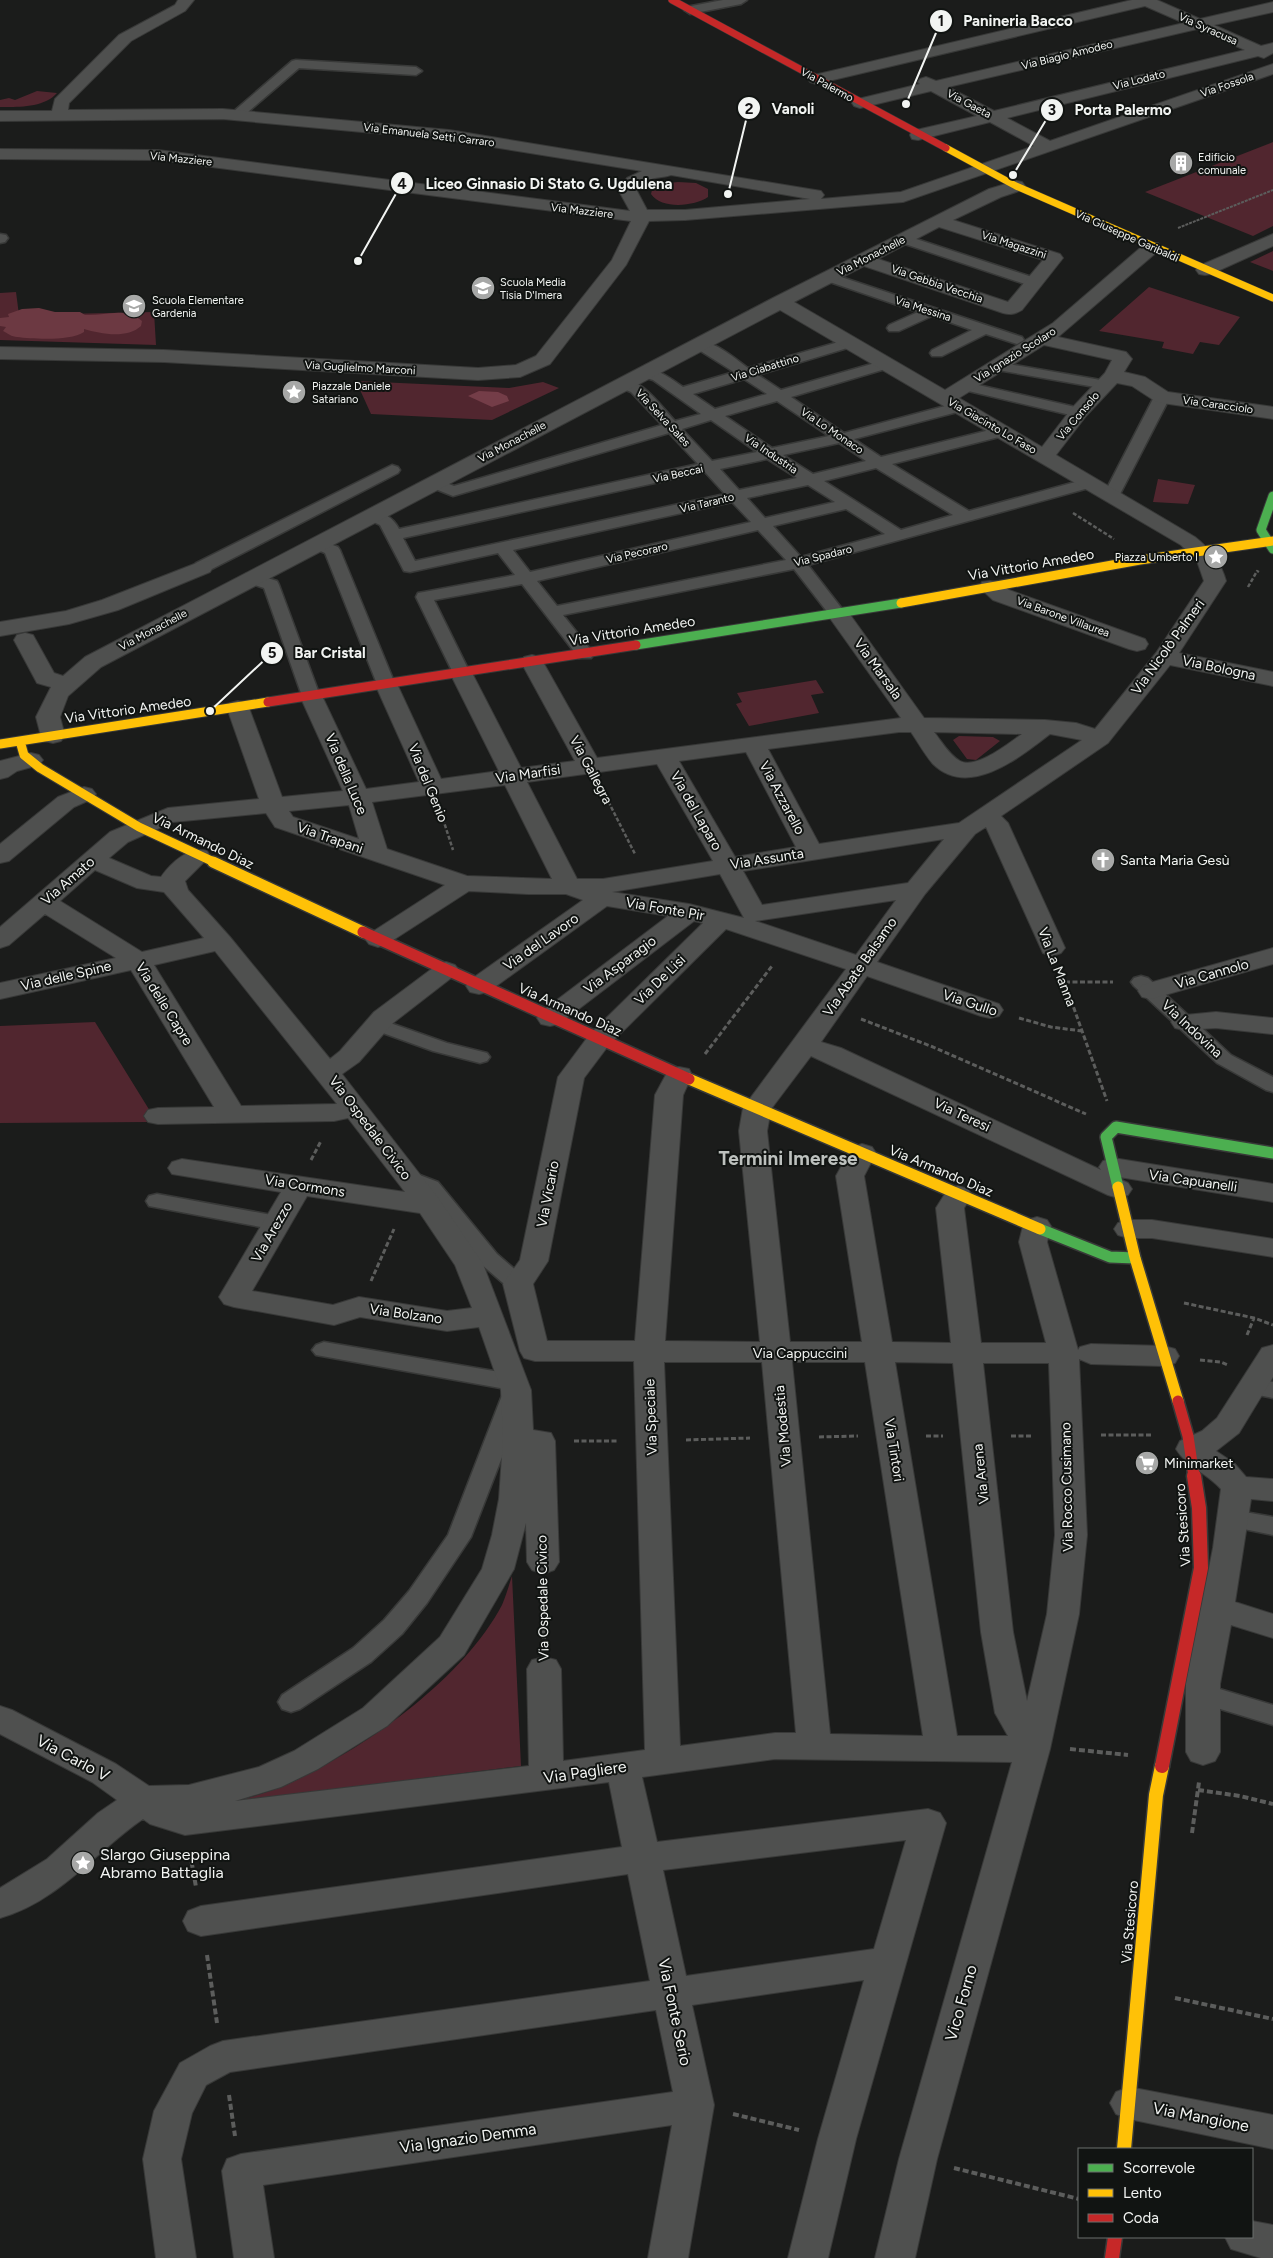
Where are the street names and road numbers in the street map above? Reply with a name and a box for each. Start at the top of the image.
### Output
street label: Via Syracusa [1176,10,1240,48]
street label: Via Biagio Amodeo [1020,37,1114,73]
street label: Via Palermo [798,65,856,105]
street label: Via Lodato [1112,67,1166,93]
street label: Via Fossola [1199,70,1255,100]
street label: Via Gaeta [945,87,993,121]
street label: Via Emanuela Setti Carraro [363,121,495,149]
street label: Via Mazziere [149,149,213,169]
street label: Via Mazziere [550,201,614,221]
street label: Via Giuseppe Garibaldi [1073,207,1181,265]
street label: Via Magazzini [980,228,1048,262]
street label: Via Monachelle [835,233,907,279]
street label: Via Gebbia Vecchia [889,262,985,306]
street label: Via Messina [893,294,953,324]
street label: Via Ignazio Scolaro [972,325,1058,385]
street label: Via Ciabattino [730,352,800,384]
street label: Via Guglielmo Marconi [304,359,416,377]
street label: Via Selva Sales [633,387,693,449]
street label: Via Consolo [1054,389,1102,443]
street label: Via Caracciolo [1182,394,1254,416]
street label: Via Giacinto Lo Faso [945,395,1039,457]
street label: Via Lo Monaco [798,405,866,457]
street label: Via Monachelle [476,419,548,465]
street label: Via Industria [742,431,800,477]
street label: Via Beccai [652,462,704,486]
street label: Via Taranto [679,490,735,516]
street label: Via Pecoraro [605,540,669,566]
street label: Via Spadaro [793,542,853,570]
street label: Via Vittorio Amedeo [967,546,1095,584]
street label: Via Barone Villaurea [1015,594,1111,640]
street label: Via Nicolò Palmeri [1128,596,1208,698]
street label: Via Monachelle [117,607,189,653]
street label: Via Vittorio Amedeo [568,613,696,649]
street label: Via Marsala [850,635,906,703]
street label: Via Bologna [1181,652,1257,684]
street label: Via Vittorio Amedeo [64,693,192,727]
street label: Via della Luce [321,731,371,817]
street label: Via Gallegra [566,733,616,807]
street label: Via del Genio [404,741,452,825]
street label: Via Azzarello [756,758,808,838]
street label: Via Marfisi [494,761,562,787]
street label: Via del Laparo [666,768,726,854]
street label: Via Armando Diaz [149,809,257,873]
street label: Via Trapani [295,819,365,857]
street label: Via Assunta [729,845,805,873]
street label: Via Amato [38,853,98,909]
street label: Via Fonte Pir [624,894,706,924]
street label: Via del Lavoro [500,910,582,974]
street label: Via Abate Balsamo [819,914,901,1020]
street label: Via La Manna [1034,925,1080,1009]
street label: Via Asparagio [580,932,660,998]
street label: Via De Lisi [631,951,689,1009]
street label: Via Cannolo [1173,955,1251,993]
street label: Via delle Spine [19,957,113,995]
street label: Via delle Capre [132,959,196,1049]
street label: Via Armando Diaz [516,980,624,1040]
street label: Via Gullo [941,986,999,1020]
street label: Via Indovina [1158,997,1226,1061]
street label: Via Ospedale Civico [325,1073,415,1183]
street label: Via Teresi [931,1095,993,1135]
street label: Via Armando Diaz [886,1141,996,1201]
street label: Via Vicario [533,1159,563,1229]
street label: Via Capuanelli [1148,1166,1238,1196]
street label: Via Cormons [264,1171,346,1201]
street label: Via Arezzo [248,1199,296,1265]
street label: Via Bolzano [369,1300,443,1328]
street label: Via Cappuccini [753,1345,847,1362]
street label: Via Speciale [641,1378,661,1456]
street label: Via Modestia [771,1385,795,1467]
street label: Via Tintori [881,1417,907,1483]
street label: Via Rocco Cusimano [1057,1422,1077,1552]
street label: Via Arena [969,1443,993,1505]
street label: Via Stesicoro [1172,1483,1194,1567]
street label: Via Ospedale Civico [533,1535,553,1661]
street label: Via Carlo V [33,1731,113,1785]
street label: Via Pagliere [542,1757,628,1787]
street label: Via Stesicoro [1118,1880,1142,1964]
street label: Via Fonte Serio [654,1957,696,2067]
street label: Vico Forno [941,1963,981,2043]
street label: Via Mangione [1151,2098,1251,2136]
street label: Via Ignazio Demma [399,2119,537,2157]

